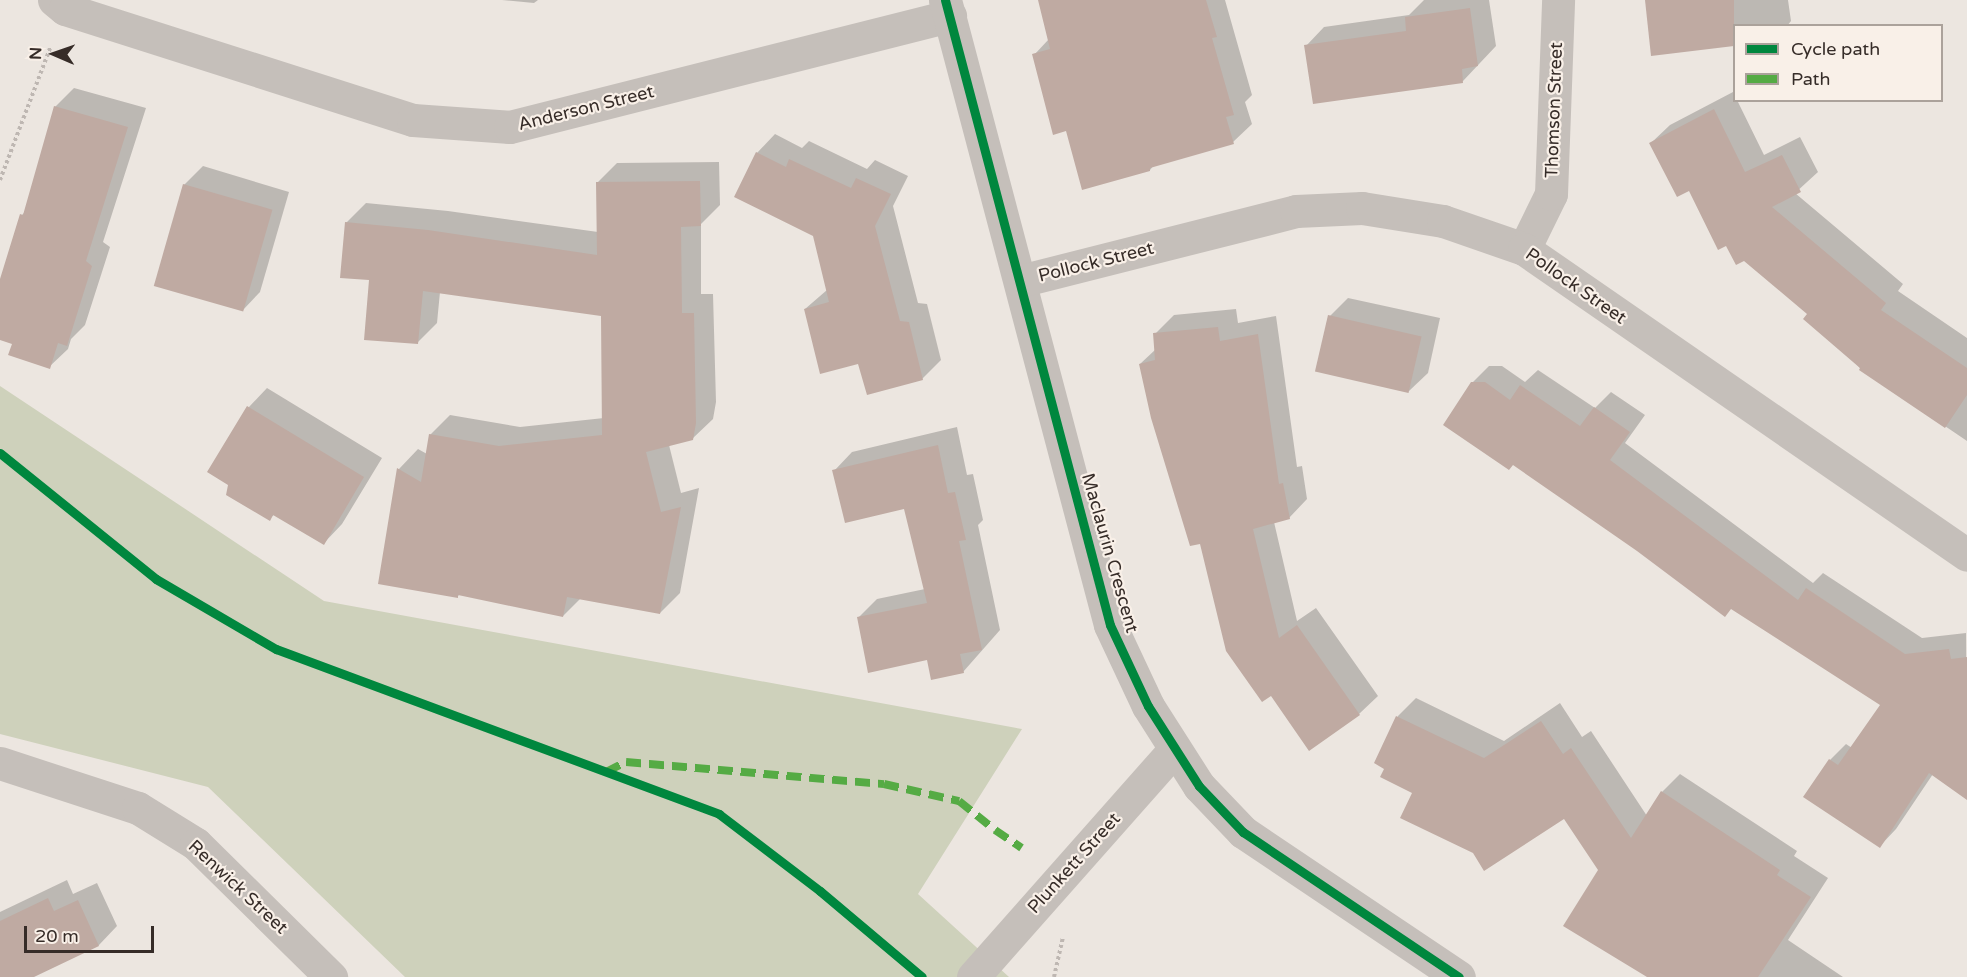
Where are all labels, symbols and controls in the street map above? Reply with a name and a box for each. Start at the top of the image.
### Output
north arrow [24,24,84,84]
legend [1733,24,1943,102]
text: Cycle path [1791,38,1880,60]
street label: Thomson Street [1541,42,1567,178]
text: N [26,47,46,60]
text: Path [1791,68,1830,90]
street label: Anderson Street [516,81,656,135]
street label: Pollock Street [1036,237,1156,287]
street label: Pollock Street [1521,243,1631,329]
street label: Maclaurin Crescent [1077,471,1143,635]
street label: Plunkett Street [1023,808,1125,918]
street label: Renwick Street [184,835,292,939]
scale bar [27,914,158,952]
text: 20 m [35,925,79,947]

